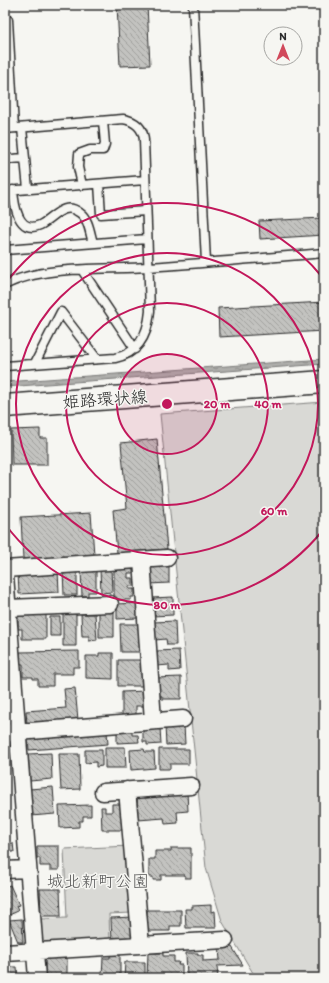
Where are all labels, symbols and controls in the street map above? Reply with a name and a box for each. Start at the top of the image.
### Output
north arrow [263,26,303,66]
text: N [279,30,287,43]
street label: 姫路環状線 [62,386,148,412]
centre of rings [160,397,174,411]
text: 20 m [204,397,231,411]
text: 40 m [254,397,283,411]
text: 60 m [261,504,288,518]
text: 80 m [154,598,181,612]
park label: 城北新町公園 [47,871,149,891]

